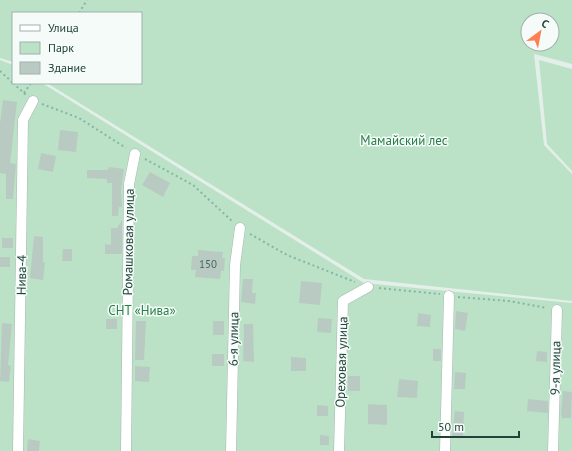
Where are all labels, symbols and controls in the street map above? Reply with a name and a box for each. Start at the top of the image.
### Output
legend [12,12,142,84]
north arrow [520,12,560,52]
text: С [539,16,552,31]
text: Улица [48,20,79,35]
text: Парк [48,40,74,55]
text: Здание [48,60,86,75]
park label: Мамайский лес [360,132,448,149]
street label: Ромашковая улица [119,188,138,296]
street label: Нива-4 [13,255,30,295]
house number: 150 [199,257,217,271]
park label: СНТ «Нива» [108,302,176,319]
street label: 6-я улица [225,312,242,366]
street label: Ореховая улица [331,316,352,408]
street label: 9-я улица [547,341,564,395]
scale bar [432,413,519,439]
text: 50 m [438,419,464,434]

